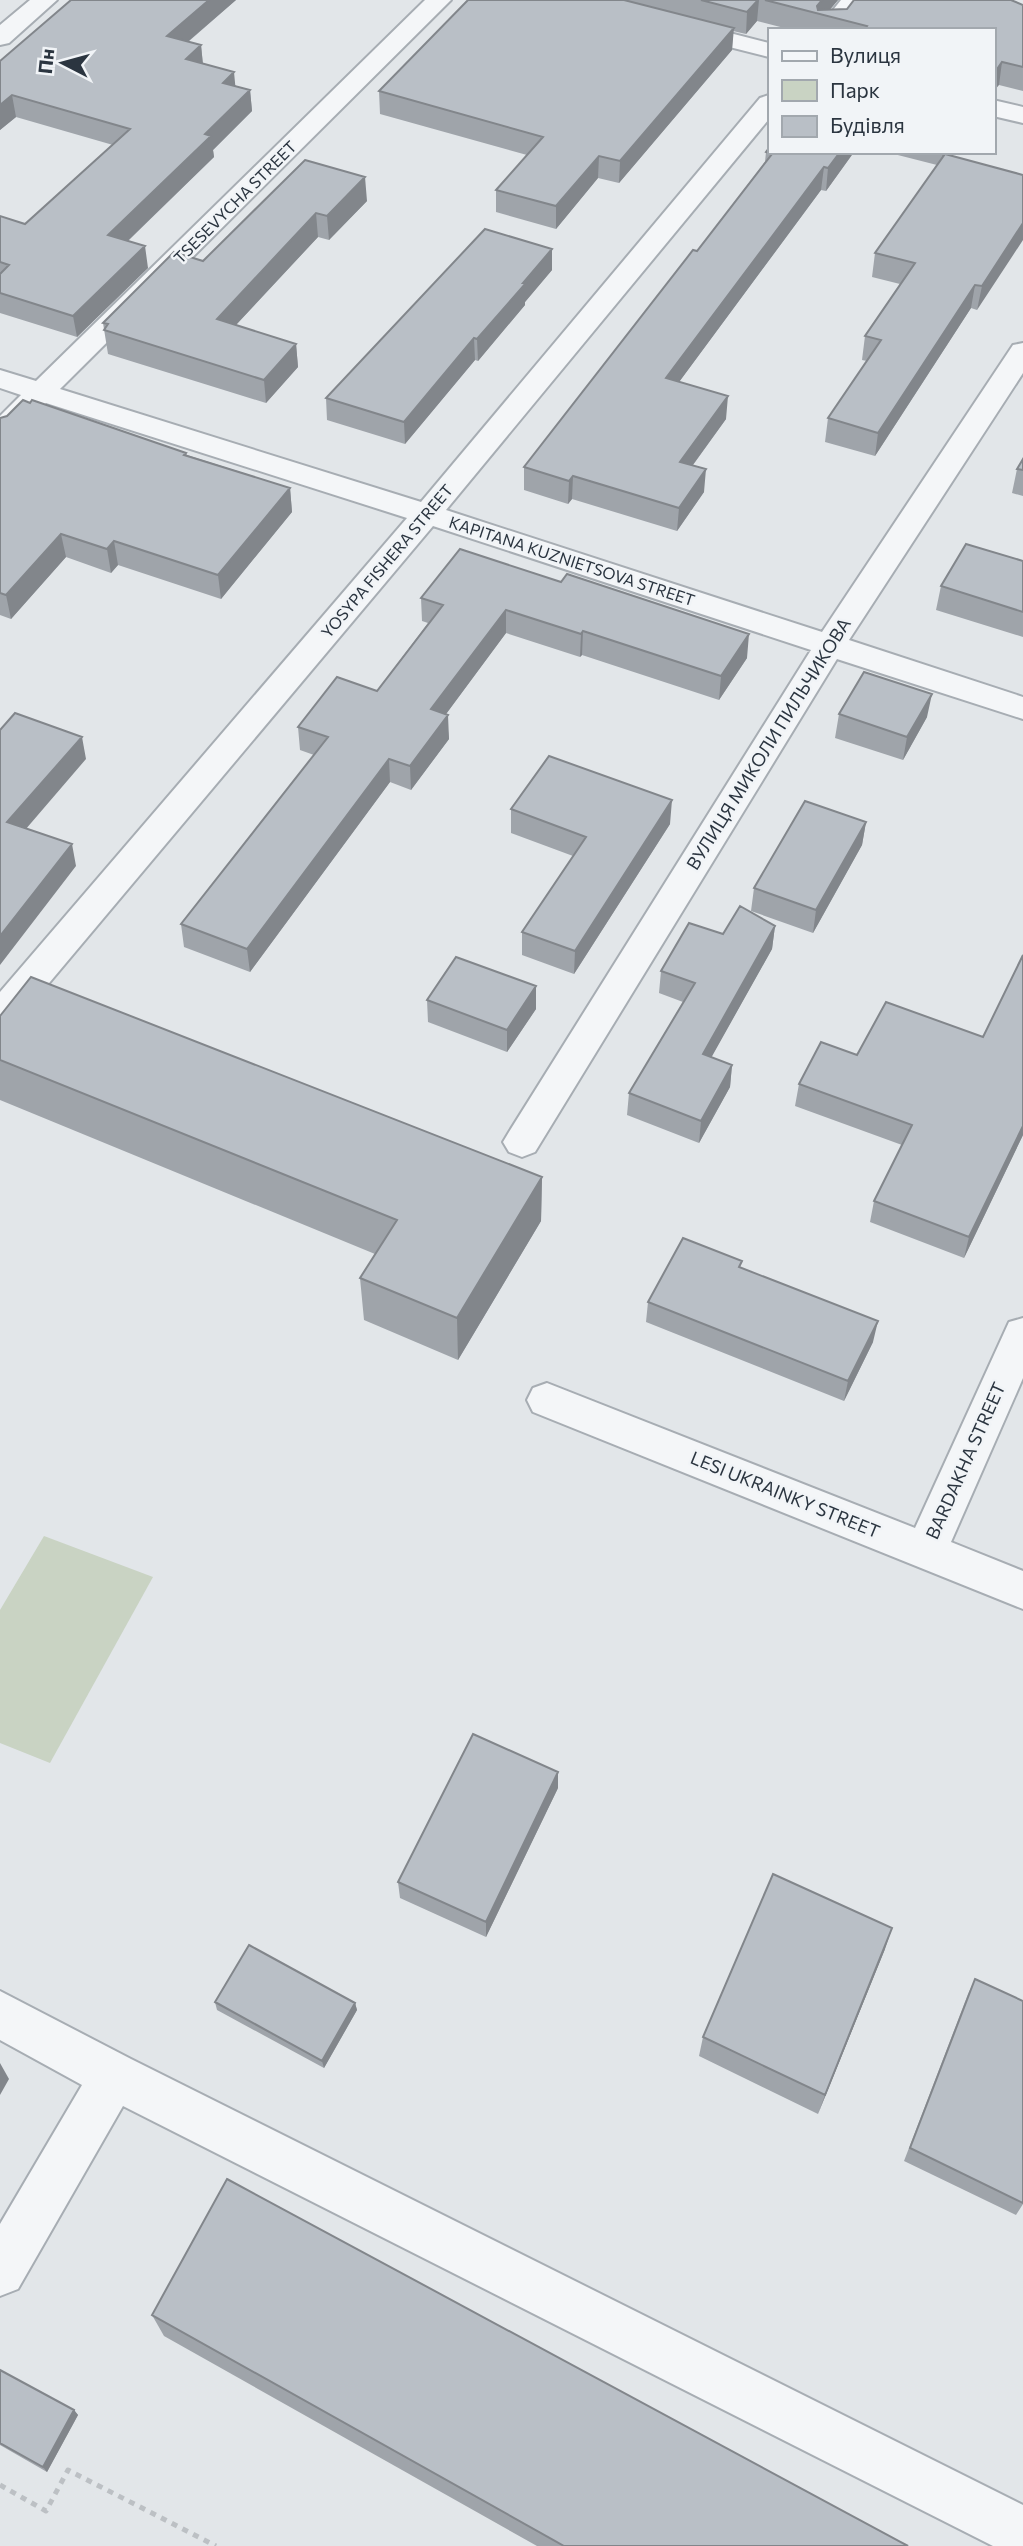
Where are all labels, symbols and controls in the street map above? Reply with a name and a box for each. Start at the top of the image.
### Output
north arrow [28,28,98,98]
legend [768,28,995,154]
text: Вулиця [830,42,901,67]
text: Пн [33,47,58,75]
text: Парк [830,77,880,102]
text: Будівля [830,112,905,137]
street label: TSESEVYCHA STREET [169,136,300,267]
street label: YOSYPA FISHERA STREET [317,480,456,641]
street label: KAPITANA KUZNIETSOVA STREET [447,512,697,609]
street label: ВУЛИЦЯ МИКОЛИ ПИЛЬЧИКОВА [681,613,855,874]
street label: BARDAKHA STREET [921,1379,1010,1542]
street label: LESI UKRAINKY STREET [687,1446,883,1542]

